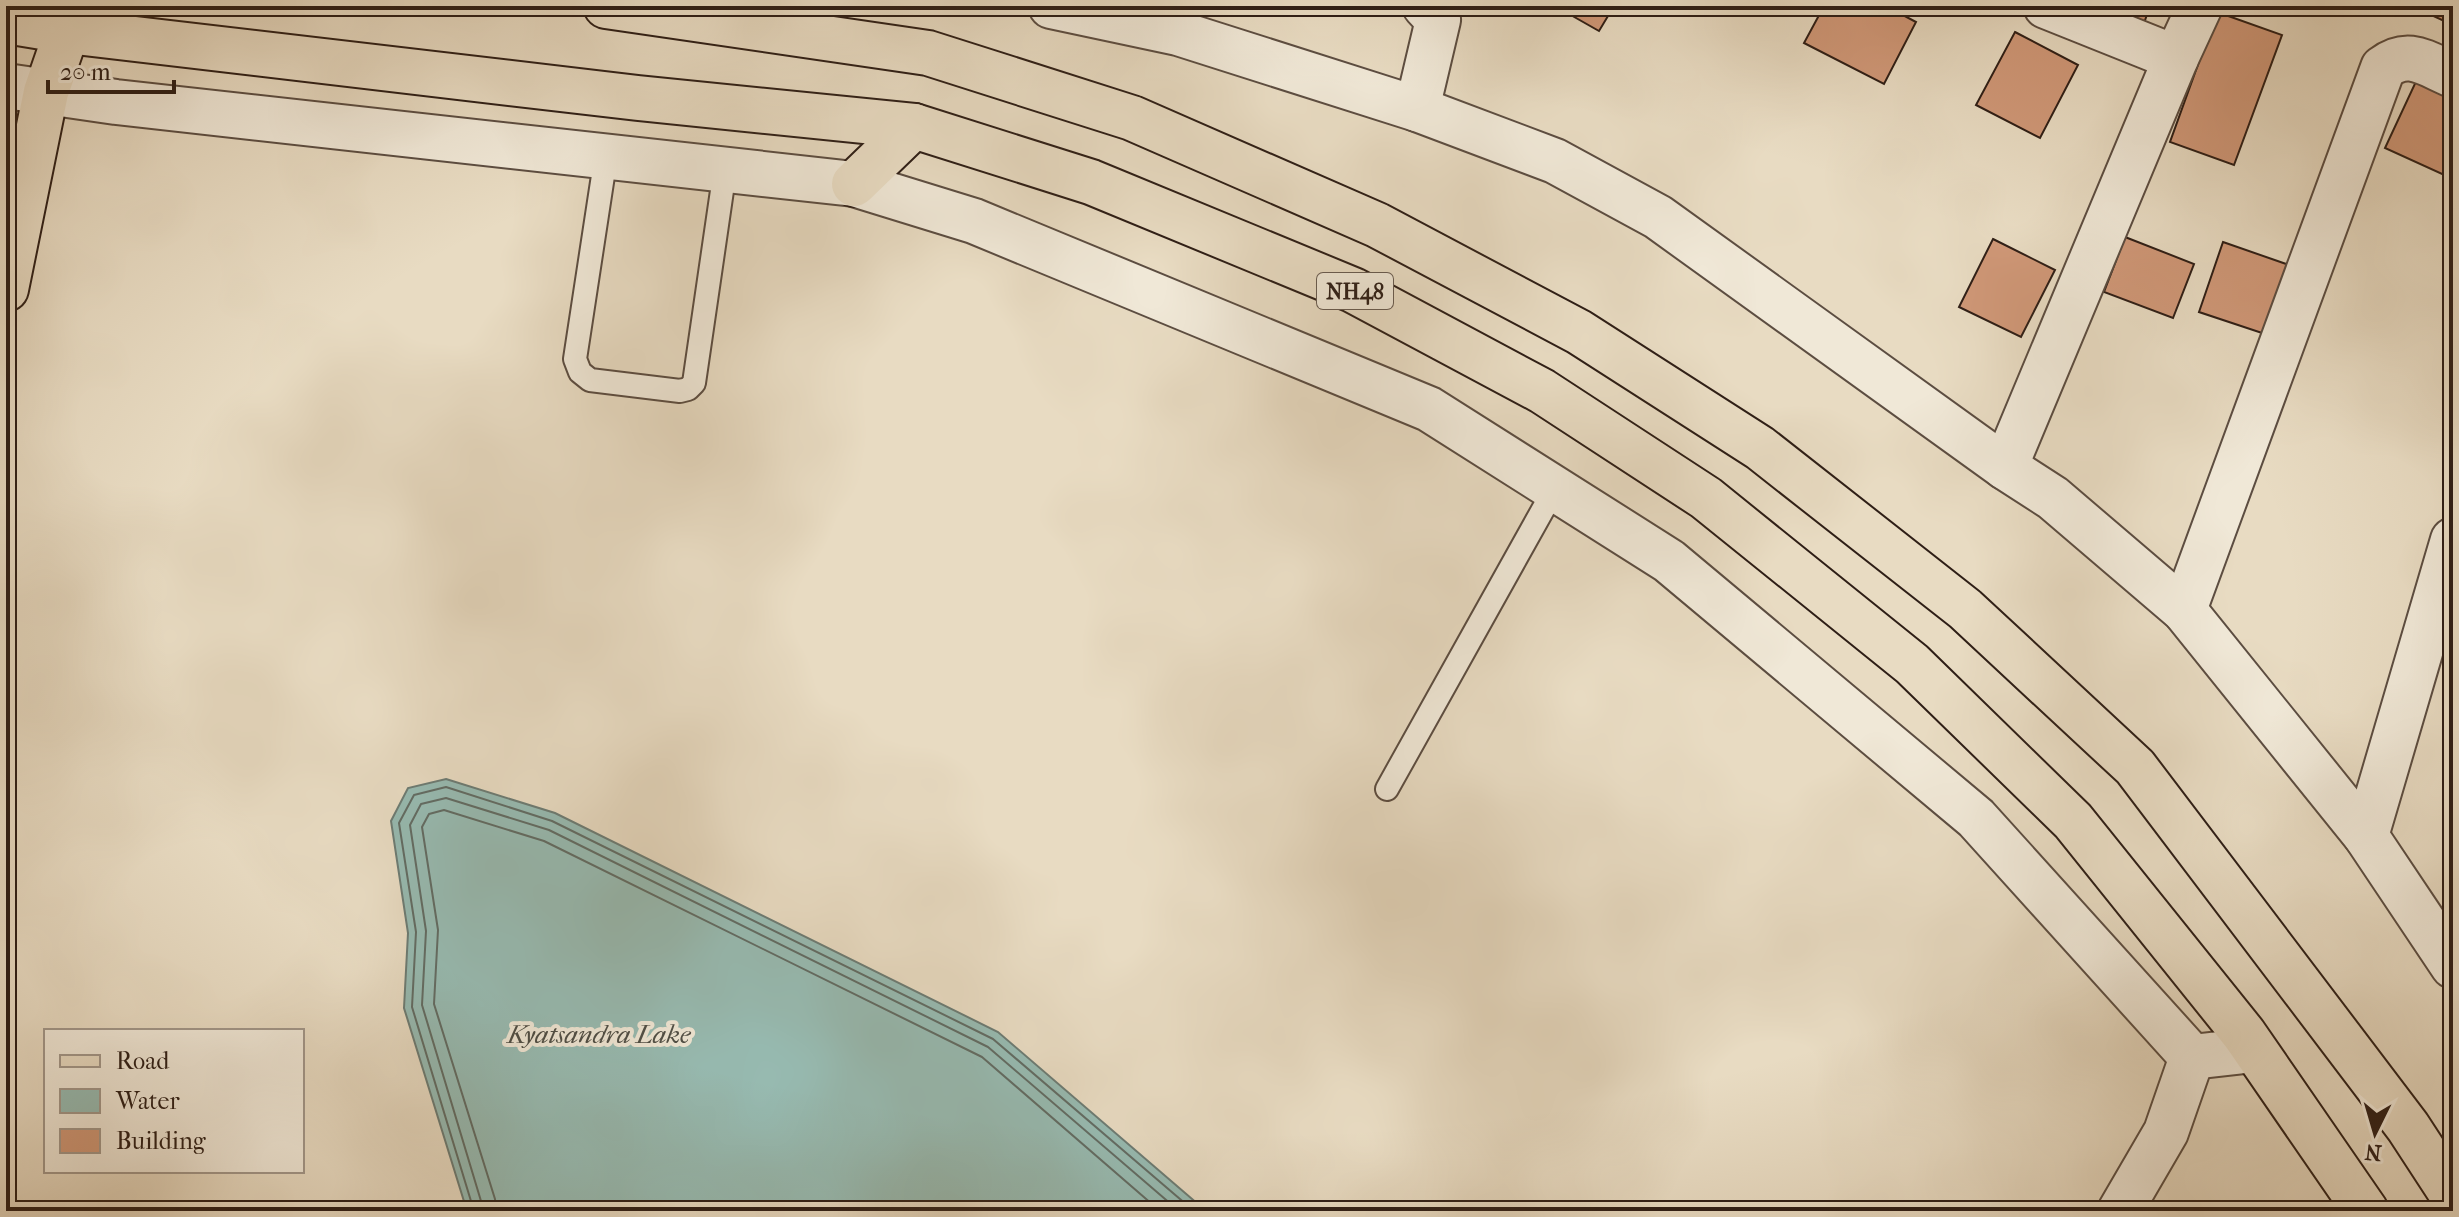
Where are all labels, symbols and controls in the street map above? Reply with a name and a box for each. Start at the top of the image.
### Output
scale bar [48,44,174,94]
text: 20 m [60,58,111,86]
road number: NH48 [1317,273,1393,309]
water label: Kyatsandra Lake [505,1019,692,1050]
legend [44,1029,304,1173]
text: Road [116,1047,170,1075]
text: Water [115,1087,180,1115]
north arrow [2335,1093,2415,1173]
text: Building [116,1127,207,1155]
text: N [2364,1138,2383,1166]

